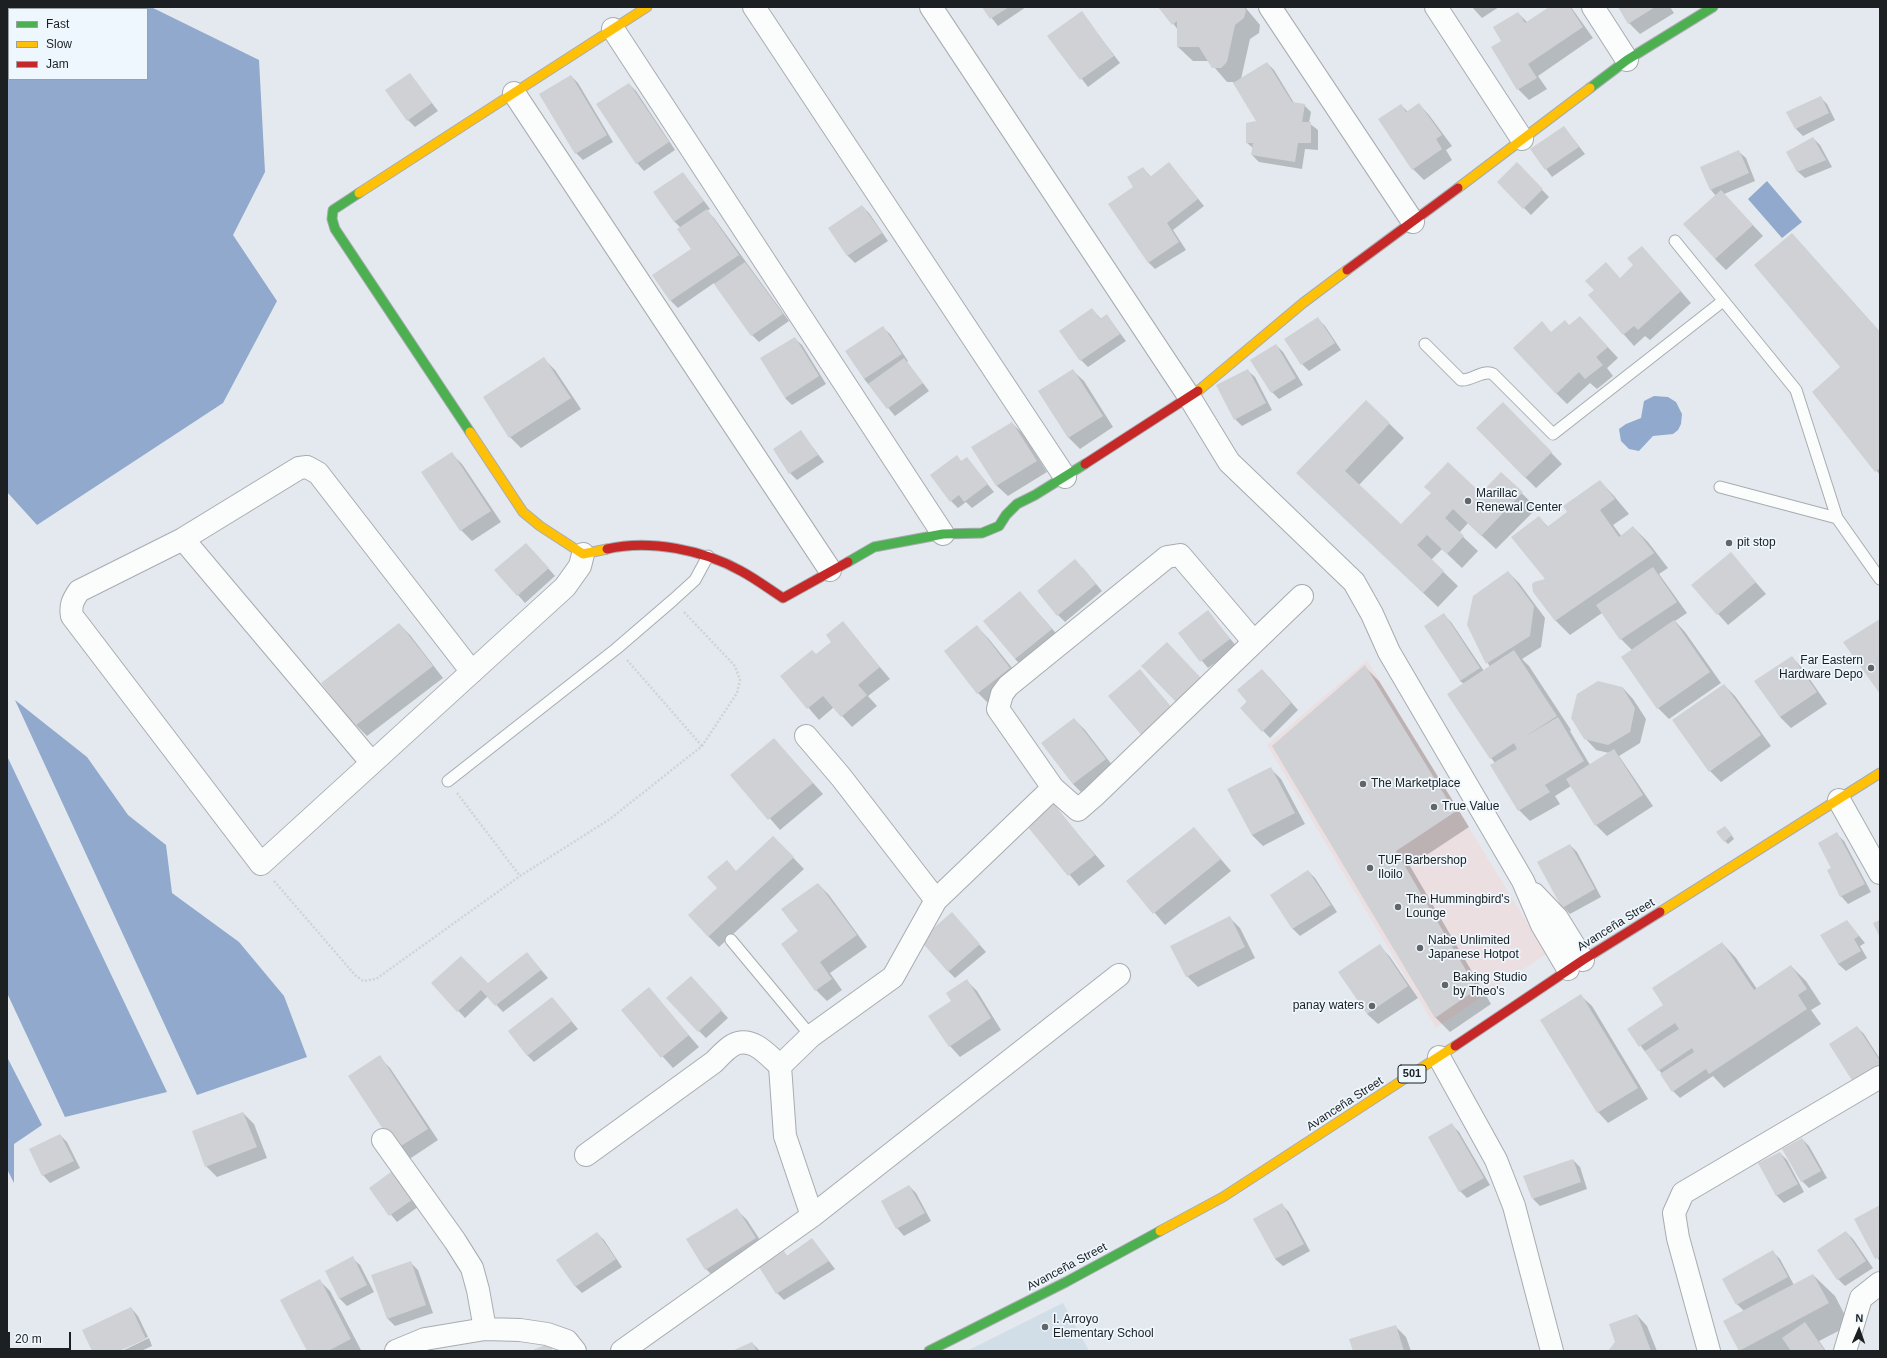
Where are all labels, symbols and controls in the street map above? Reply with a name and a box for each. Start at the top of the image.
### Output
legend [8,8,148,80]
text: Fast [46,17,69,31]
text: Slow [46,37,72,51]
text: Jam [46,57,69,71]
place label: Marillac Renewal Center [1476,487,1562,515]
marker: Marillac Renewal Center [1463,496,1473,506]
place label: pit stop [1737,536,1776,550]
marker: pit stop [1724,538,1734,548]
place label: Far Eastern Hardware Depo [1779,654,1863,682]
marker: Far Eastern Hardware Depo [1866,663,1876,673]
place label: The Marketplace [1371,777,1460,791]
marker: The Marketplace [1358,779,1368,789]
place label: True Value [1442,800,1499,814]
marker: True Value [1429,802,1439,812]
place label: TUF Barbershop Iloilo [1378,854,1467,882]
marker: TUF Barbershop Iloilo [1365,863,1375,873]
place label: The Hummingbird's Lounge [1406,893,1510,921]
street label: Avanceña Street [1575,895,1657,955]
marker: The Hummingbird's Lounge [1393,902,1403,912]
place label: Nabe Unlimited Japanese Hotpot [1428,934,1519,962]
marker: Nabe Unlimited Japanese Hotpot [1415,943,1425,953]
place label: Baking Studio by Theo's [1453,971,1527,999]
marker: Baking Studio by Theo's [1440,980,1450,990]
place label: panay waters [1293,999,1364,1013]
marker: panay waters [1367,1001,1377,1011]
road number: 501 [1398,1065,1426,1083]
street label: Avanceña Street [1304,1074,1386,1134]
street label: Avanceña Street [1025,1240,1109,1294]
north arrow [1839,1310,1879,1350]
text: N [1855,1312,1864,1324]
place label: I. Arroyo Elementary School [1053,1313,1154,1341]
marker: I. Arroyo Elementary School [1040,1322,1050,1332]
scale bar [10,1324,73,1350]
text: 20 m [15,1332,42,1346]

